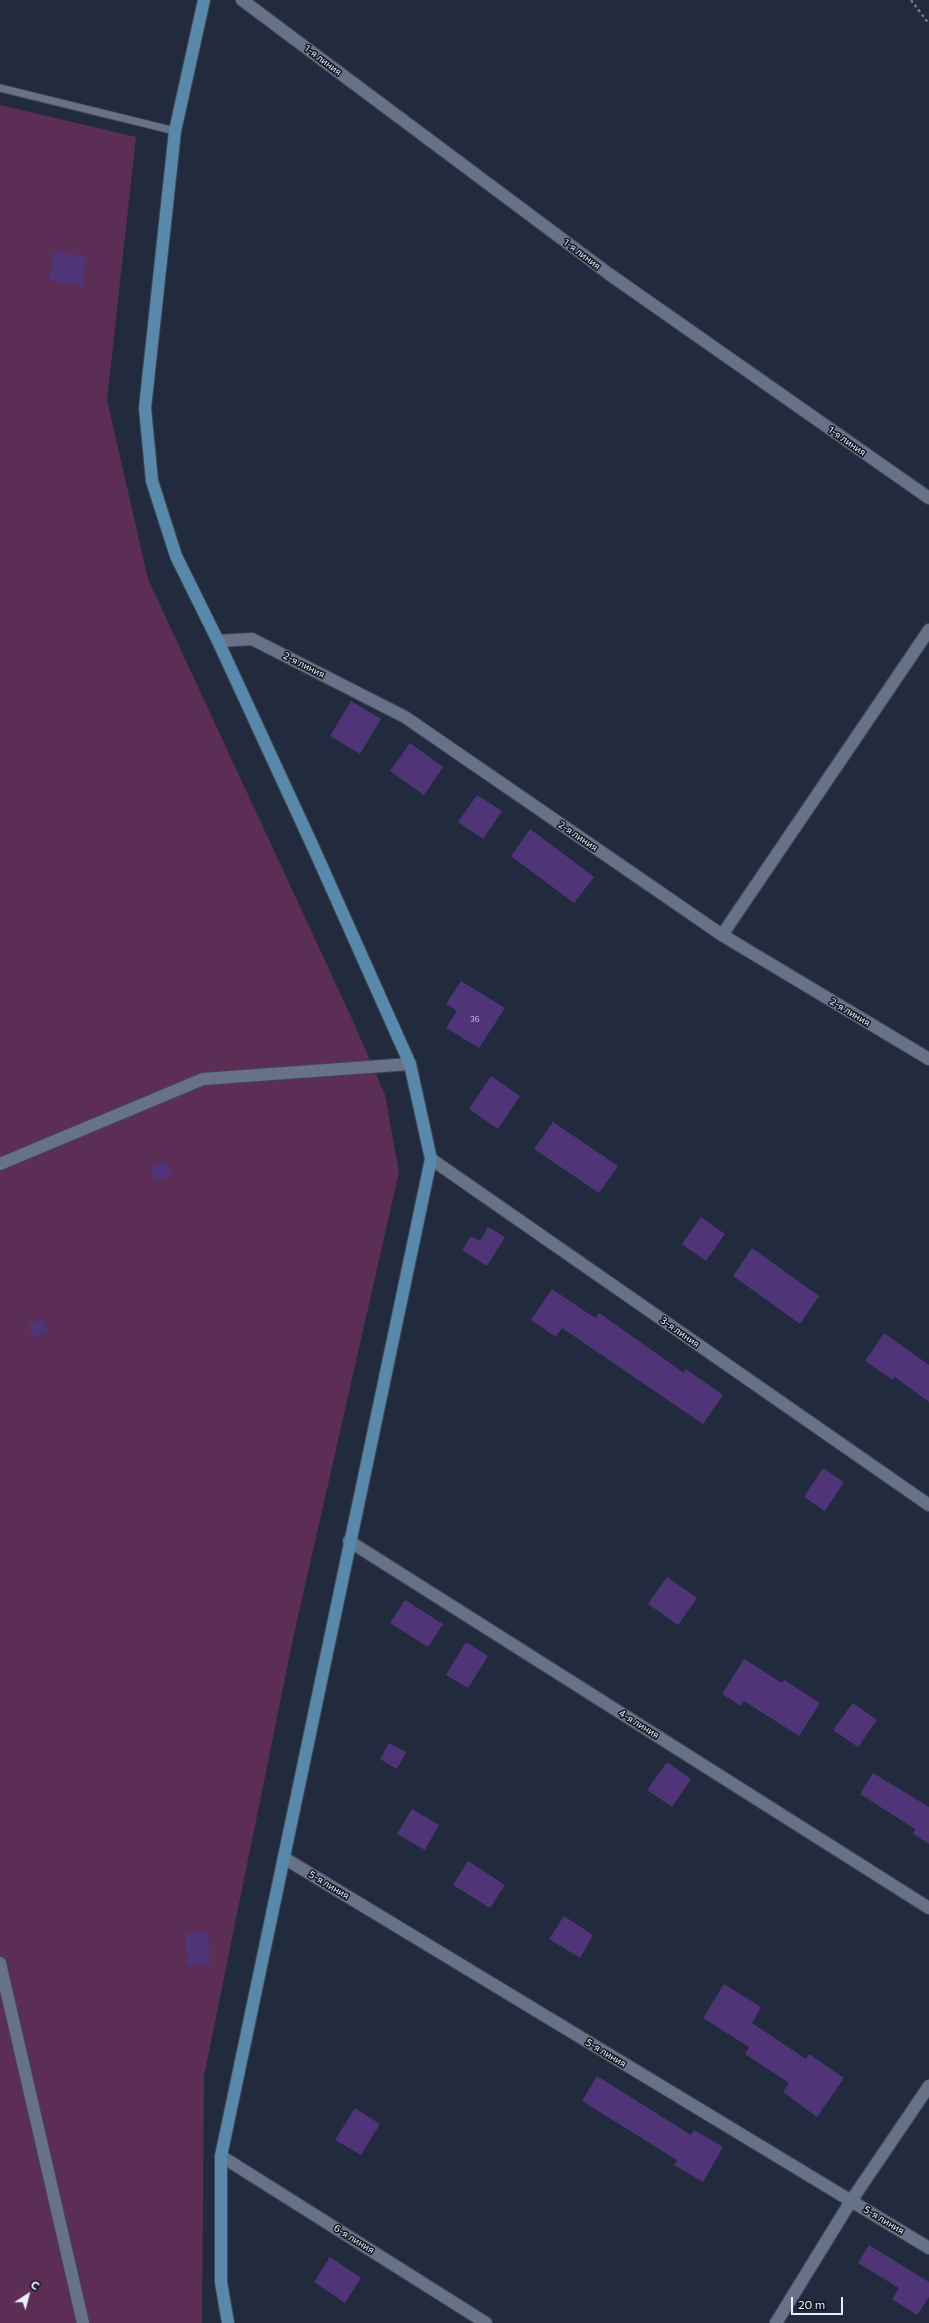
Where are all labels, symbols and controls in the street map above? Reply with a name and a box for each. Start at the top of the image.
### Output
street label: 1-я линия [302,42,344,78]
street label: 1-я линия [561,236,603,272]
street label: 1-я линия [826,424,868,458]
street label: 2-я линия [281,649,327,681]
street label: 2-я линия [556,818,600,854]
street label: 2-я линия [828,995,872,1029]
house number: 36 [470,1014,480,1024]
street label: 3-я линия [658,1314,702,1350]
street label: 4-я линия [616,1707,662,1741]
street label: 5-я линия [306,1868,352,1902]
street label: 5-я линия [583,2036,629,2070]
street label: 5-я линия [861,2203,907,2237]
street label: 6-я линия [331,2222,377,2256]
north arrow [8,2275,48,2315]
text: С [28,2277,42,2292]
scale bar [793,2289,845,2315]
text: 20 m [798,2297,825,2311]

